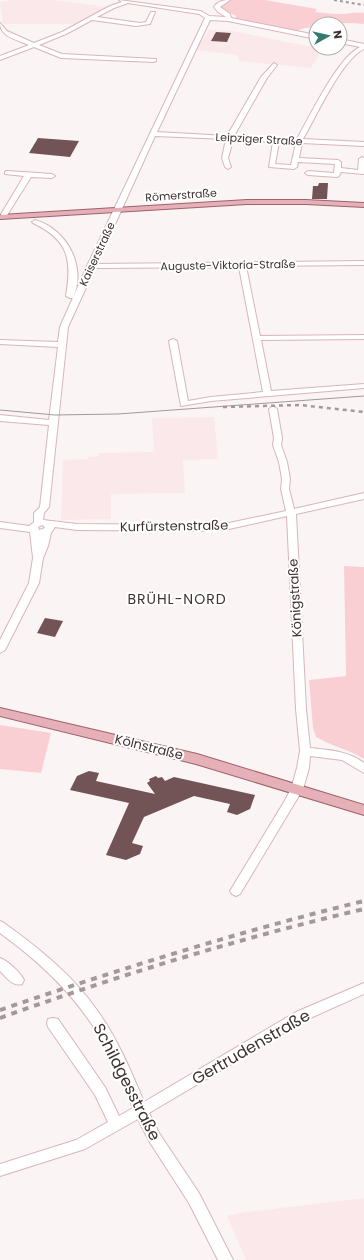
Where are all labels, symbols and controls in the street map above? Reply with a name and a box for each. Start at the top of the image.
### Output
north arrow [308,16,348,56]
text: N [329,29,346,40]
street label: Leipziger Straße [215,129,303,149]
street label: Römerstraße [145,185,217,205]
street label: Kaiserstraße [75,219,119,289]
street label: Auguste-Viktoria-Straße [160,256,296,274]
street label: Kurfürstenstraße [120,516,228,536]
street label: Königstraße [283,558,307,638]
district label: BRÜHL-NORD [127,589,227,609]
street label: Kölnstraße [113,729,185,765]
street label: Gertrudenstraße [188,1004,314,1090]
street label: Schildgesstraße [87,1019,167,1145]

